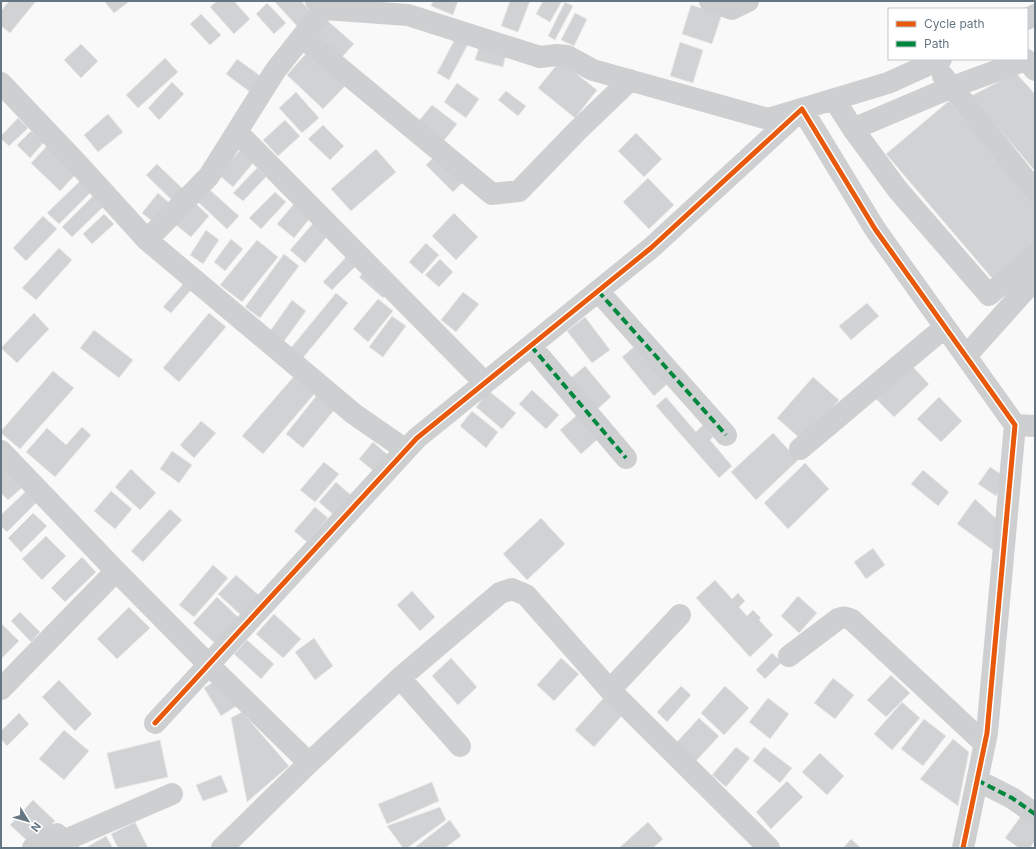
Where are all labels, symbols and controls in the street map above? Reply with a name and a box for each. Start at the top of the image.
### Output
legend [888,8,1028,60]
text: Cycle path [924,16,985,31]
text: Path [924,36,949,51]
north arrow [8,801,48,841]
text: N [28,819,44,835]

